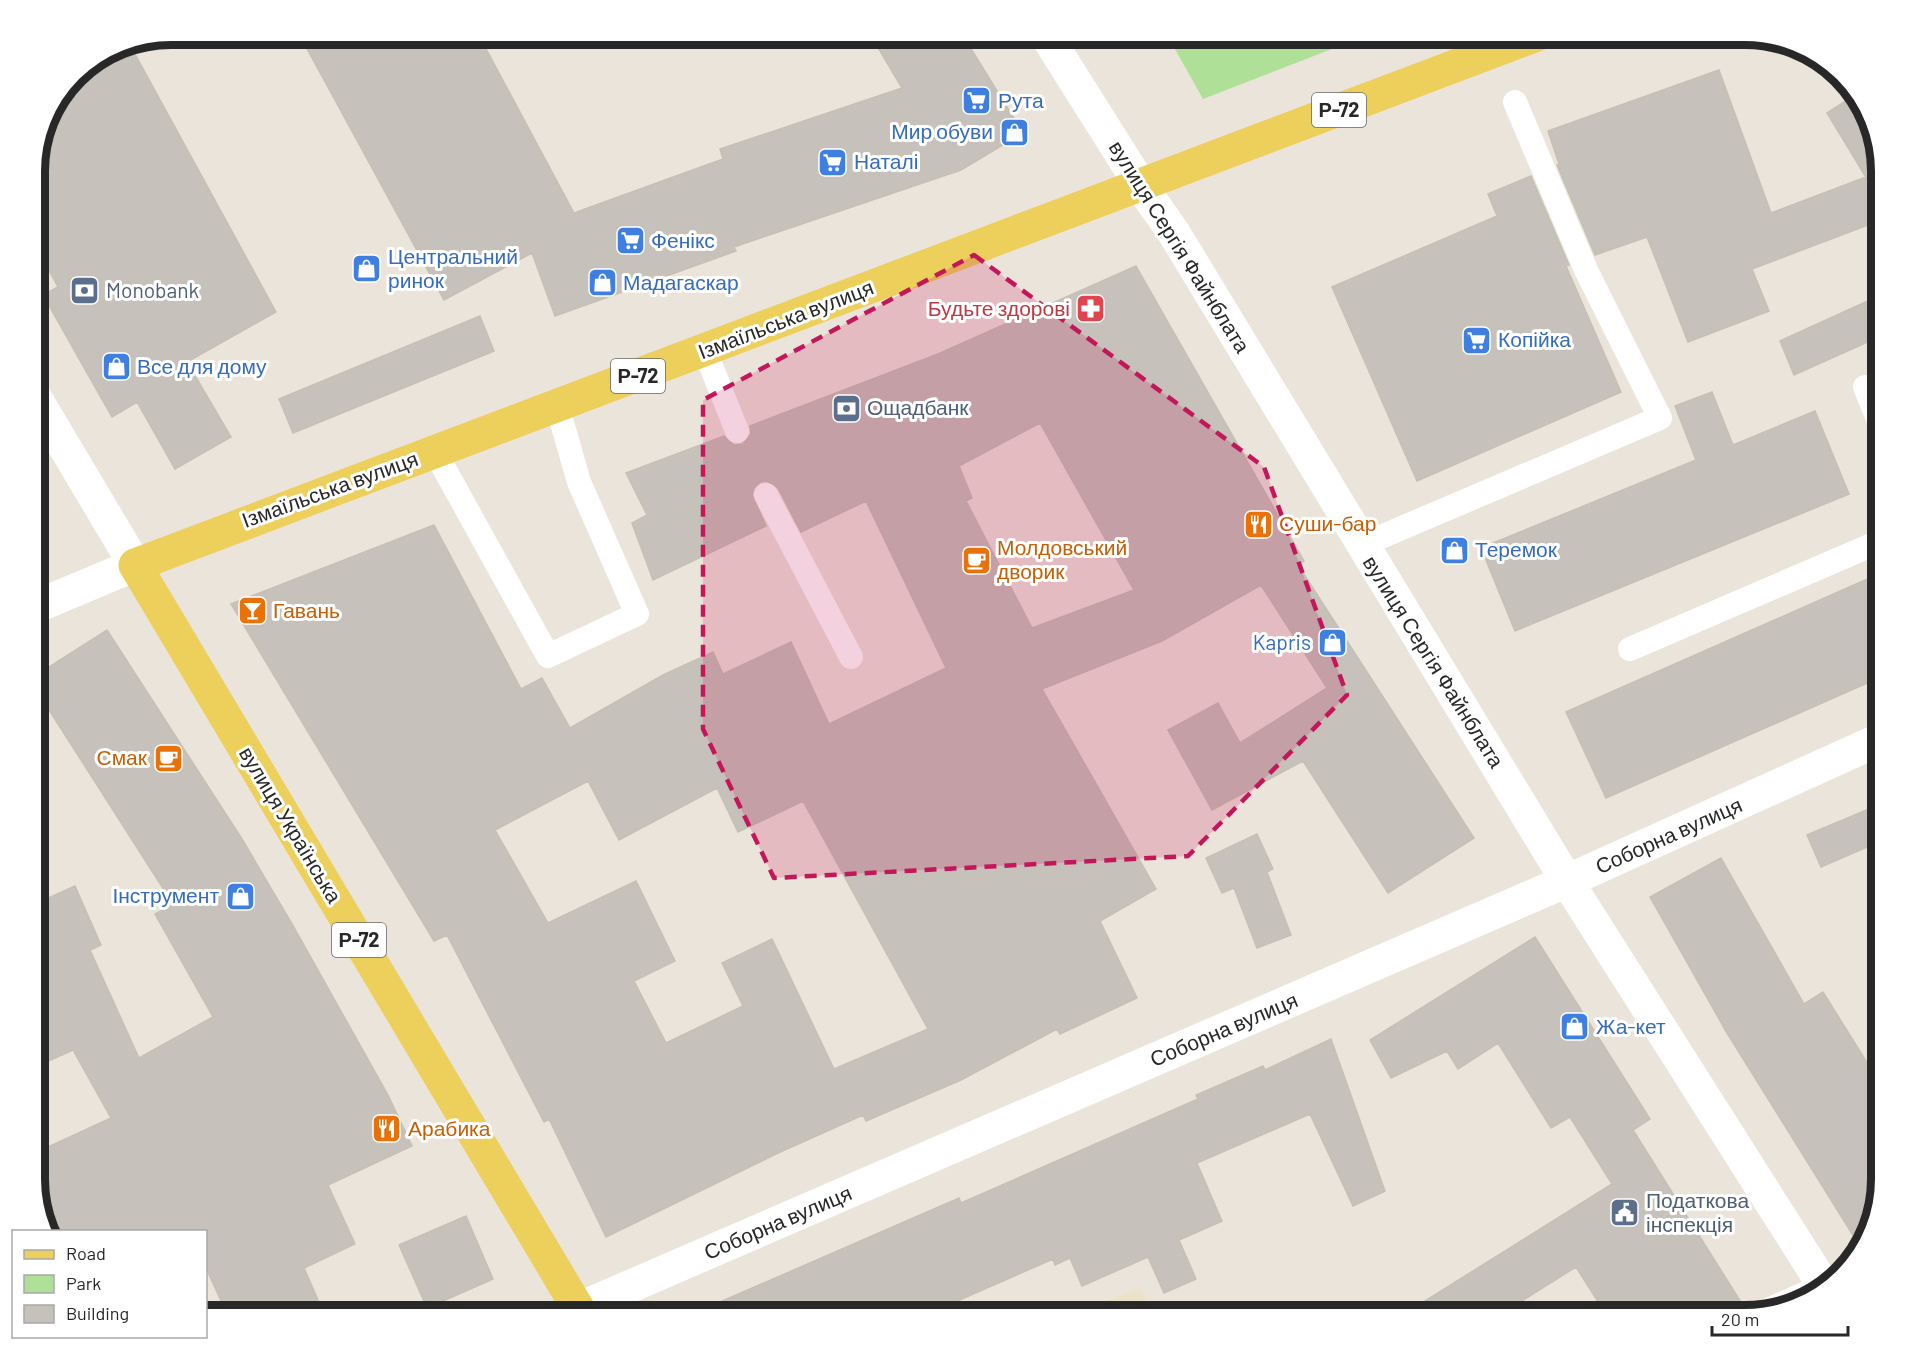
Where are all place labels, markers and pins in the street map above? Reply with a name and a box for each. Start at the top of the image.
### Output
supermarket icon: Рута [961,85,993,117]
place label: Рута [998,87,1044,112]
shop icon: Мир обуви [998,116,1030,148]
place label: Мир обуви [891,118,993,143]
supermarket icon: Наталі [817,146,849,178]
place label: Наталі [854,148,918,173]
supermarket icon: Фенікс [614,225,646,257]
place label: Фенікс [651,227,715,252]
place label: Центральний ринок [388,243,518,292]
shop icon: Центральний ринок [351,253,383,285]
shop icon: Мадагаскар [586,267,618,299]
place label: Мадагаскар [623,269,739,294]
bank icon: Monobank [69,275,101,307]
place label: Monobank [106,277,199,302]
pharmacy icon: Будьте здорові [1075,293,1107,325]
place label: Будьте здорові [928,295,1070,320]
supermarket icon: Копійка [1461,324,1493,356]
place label: Копійка [1498,326,1571,351]
shop icon: Все для дому [100,351,132,383]
place label: Все для дому [137,353,267,378]
bank icon: Ощадбанк [830,392,862,424]
place label: Ощадбанк [867,394,969,419]
restaurant icon: Суши-бар [1242,508,1274,540]
place label: Суши-бар [1279,510,1376,535]
place label: Молдовський дворик [997,534,1127,583]
shop icon: Теремок [1438,534,1470,566]
place label: Теремок [1475,536,1558,561]
cafe icon: Молдовський дворик [960,544,992,576]
bar icon: Гавань [236,595,268,627]
place label: Гавань [273,597,340,622]
shop icon: Kapris [1316,627,1348,659]
place label: Kapris [1253,629,1311,654]
cafe icon: Смак [152,742,184,774]
place label: Смак [97,744,148,769]
shop icon: Інструмент [224,880,256,912]
place label: Інструмент [112,882,219,907]
shop icon: Жа-кет [1559,1011,1591,1043]
place label: Жа-кет [1596,1013,1666,1038]
restaurant icon: Арабика [371,1113,403,1145]
place label: Арабика [408,1115,491,1140]
place label: Податкова інспекція [1646,1187,1749,1236]
public building icon: Податкова інспекція [1609,1197,1641,1229]

